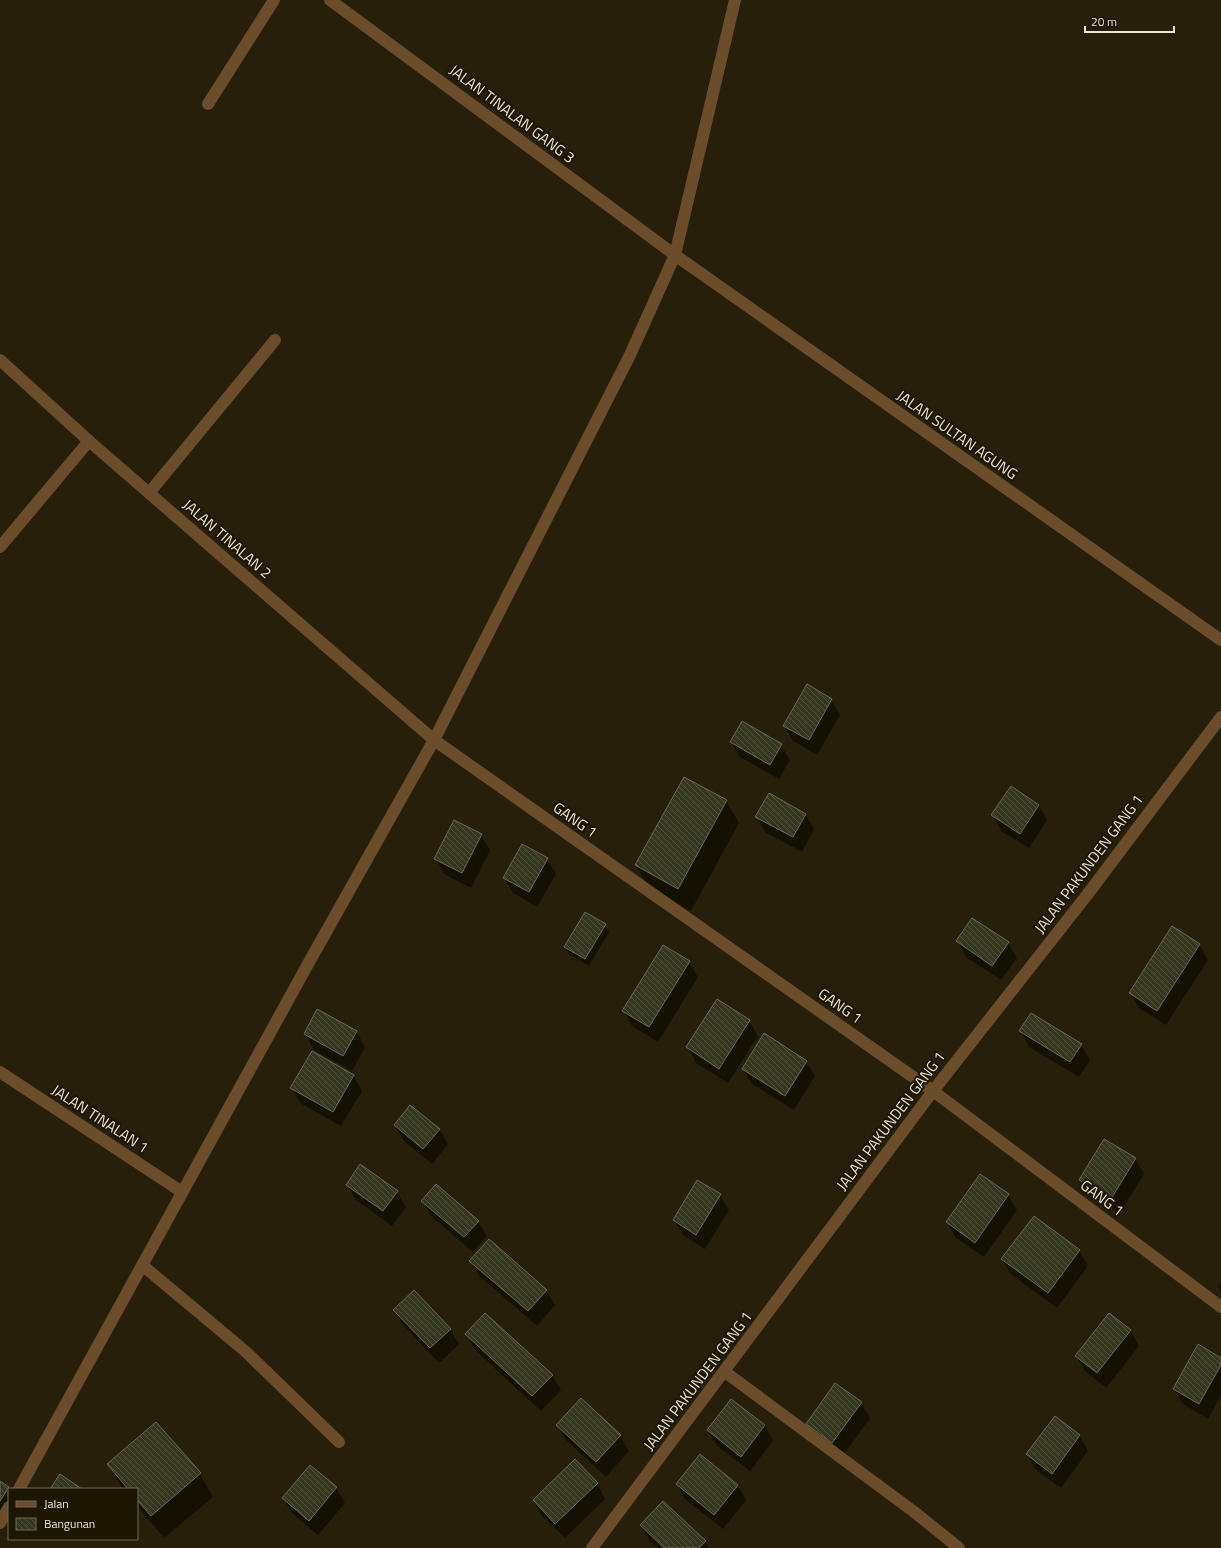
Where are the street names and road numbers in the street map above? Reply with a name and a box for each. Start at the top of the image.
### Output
street label: JALAN TINALAN GANG 3 [445,59,580,169]
street label: JALAN SULTAN AGUNG [892,384,1022,485]
street label: JALAN TINALAN 2 [178,493,277,584]
street label: JALAN PAKUNDEN GANG 1 [1028,789,1149,938]
street label: GANG 1 [549,796,602,843]
street label: GANG 1 [814,982,867,1029]
street label: JALAN PAKUNDEN GANG 1 [830,1046,951,1195]
street label: JALAN TINALAN 1 [47,1079,153,1159]
street label: GANG 1 [1076,1174,1129,1222]
street label: JALAN PAKUNDEN GANG 1 [637,1306,758,1455]

